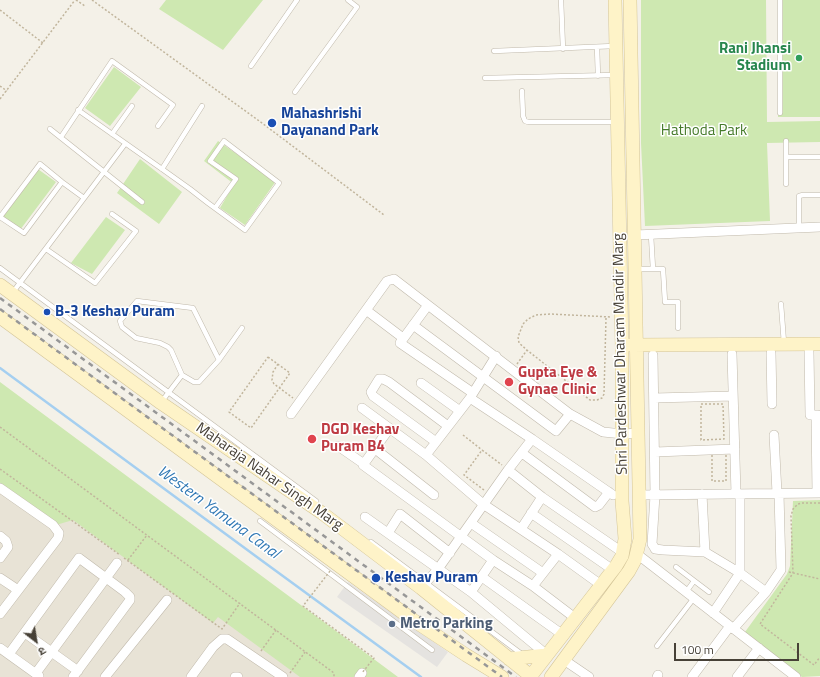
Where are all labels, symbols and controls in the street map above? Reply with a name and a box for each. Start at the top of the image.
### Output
place label: Rani Jhansi Stadium [719,40,791,75]
marker: Rani Jhansi Stadium [794,53,804,63]
place label: Mahashrishi Dayanand Park [281,105,379,140]
marker: Mahashrishi Dayanand Park [266,117,278,129]
park label: Hathoda Park [661,122,747,140]
street label: Shri Pardeshwar Dharam Mandir Marg [610,233,632,475]
place label: B-3 Keshav Puram [55,303,175,321]
marker: B-3 Keshav Puram [42,307,52,317]
place label: Gupta Eye & Gynae Clinic [518,364,597,399]
marker: Gupta Eye & Gynae Clinic [503,376,515,388]
street label: Maharaja Nahar Singh Marg [192,419,346,535]
place label: DGD Keshav Puram B4 [321,421,399,456]
marker: DGD Keshav Puram B4 [306,433,318,445]
water label: Western Yamuna Canal [153,462,283,564]
place label: Keshav Puram [385,569,478,587]
marker: Keshav Puram [370,572,382,584]
place label: Metro Parking [400,615,493,633]
marker: Metro Parking [387,619,397,629]
north arrow [16,621,56,661]
scale bar [676,635,801,661]
text: 100 m [681,640,714,659]
text: उ [35,643,49,660]

